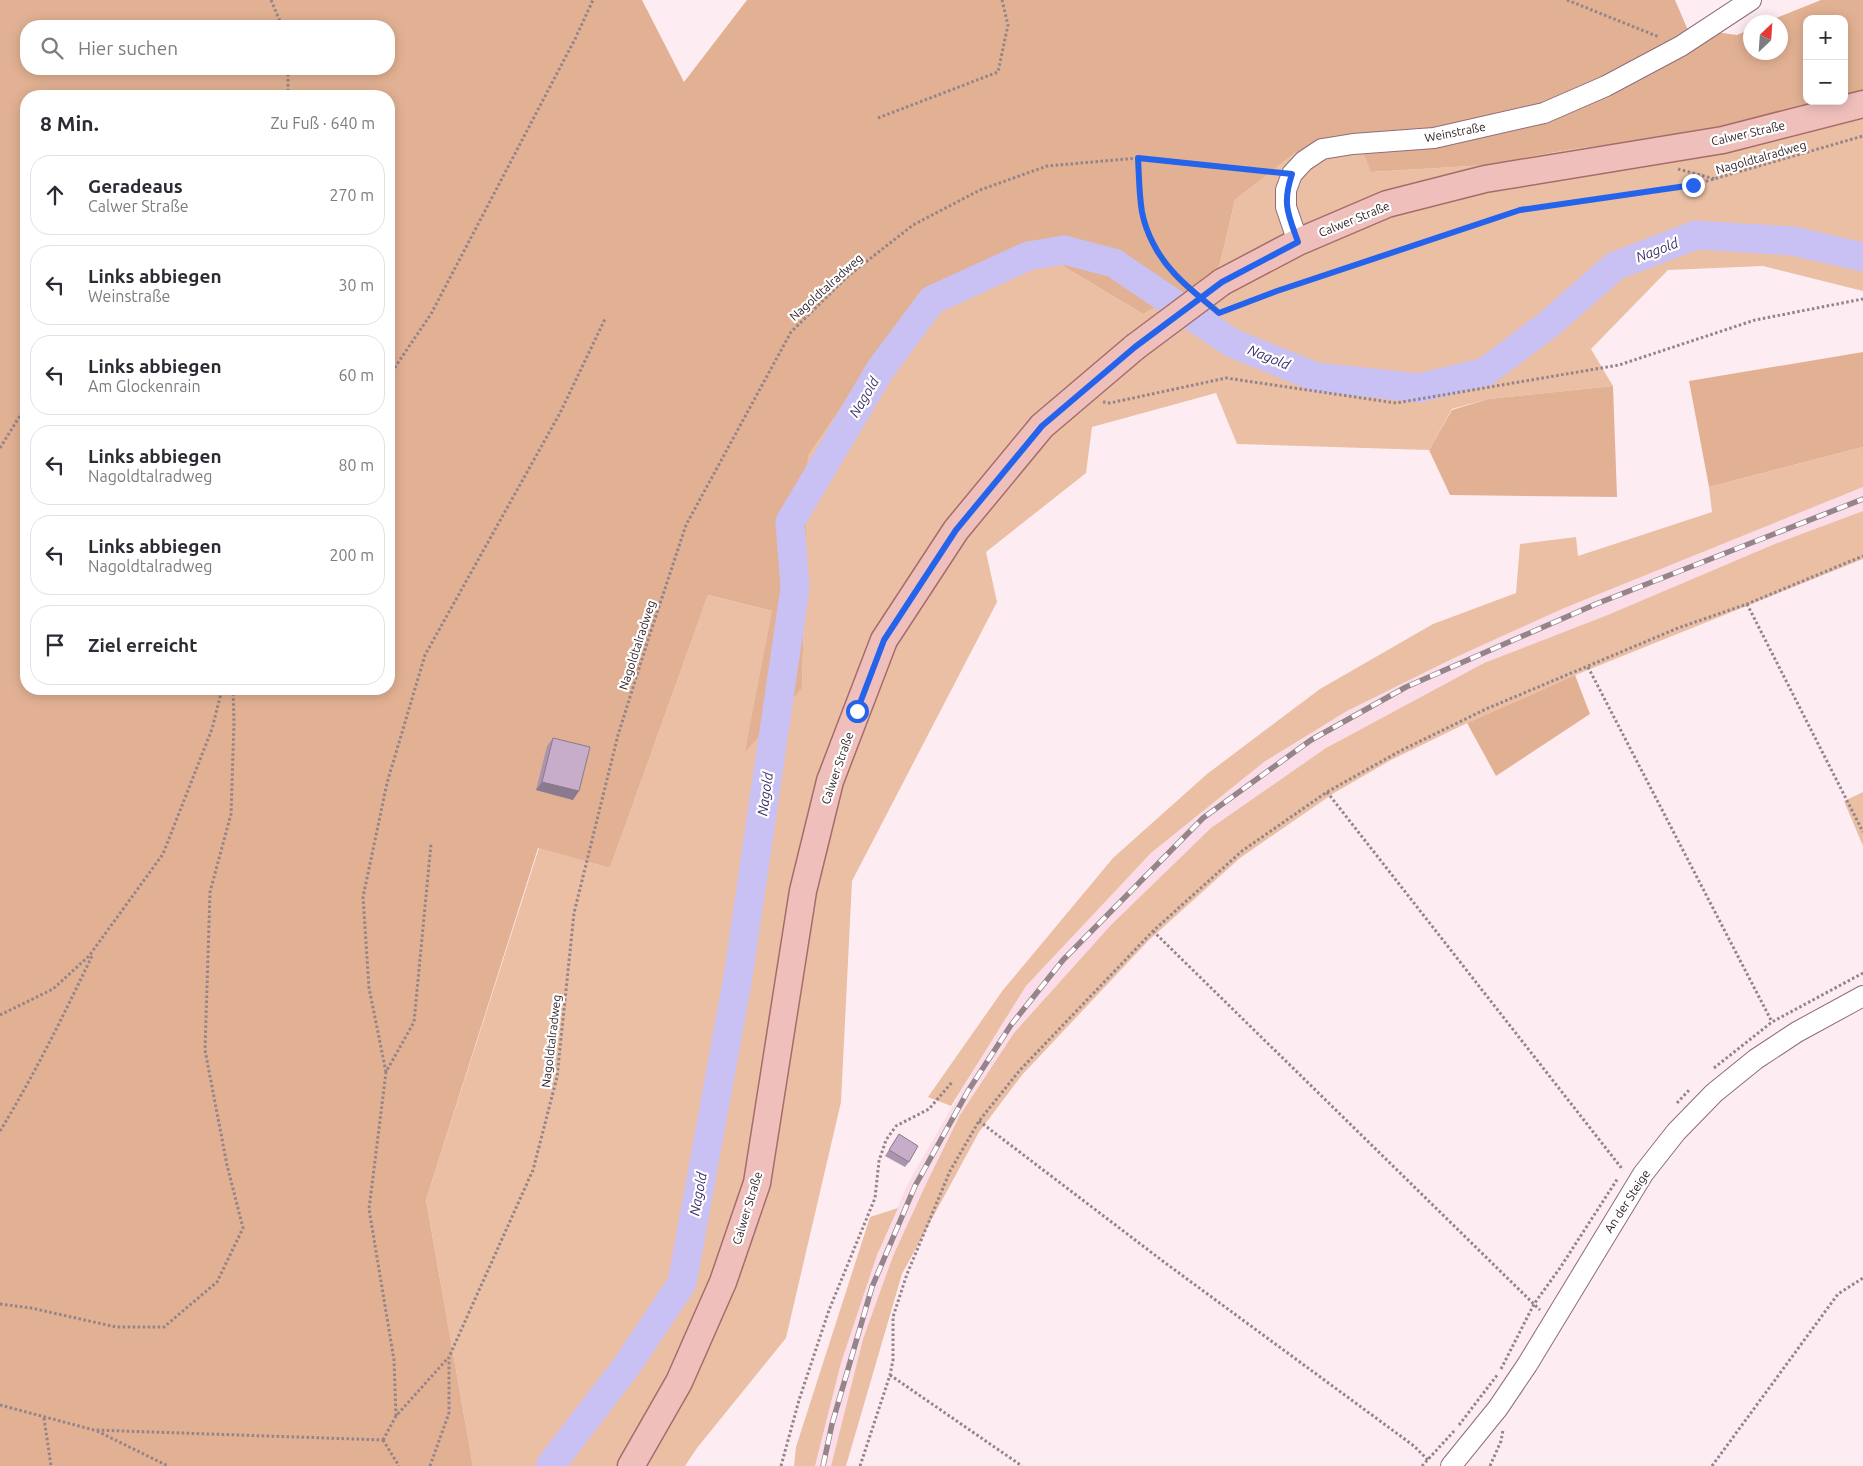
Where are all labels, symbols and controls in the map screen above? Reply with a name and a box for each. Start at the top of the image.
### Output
north arrow [1743,15,1788,60]
map controls [1803,15,1848,105]
button: + [1803,15,1848,60]
search box [20,20,395,75]
icon: search [38,34,66,62]
text: Hier suchen [78,37,178,59]
button: − [1803,60,1848,105]
text: 8 Min. [40,111,99,135]
text: Zu Fuß · 640 m [270,114,375,132]
street label: Calwer Straße [1710,118,1786,148]
street label: Weinstraße [1423,120,1487,144]
street label: Nagoldtalradweg [1714,138,1808,176]
route end [1682,174,1705,197]
text: Geradeaus [88,175,183,197]
icon: ahead [41,181,69,209]
text: 270 m [329,186,374,204]
text: Calwer Straße [88,197,189,215]
street label: Calwer Straße [1317,199,1391,239]
water label: Nagold [1634,234,1681,265]
street label: Nagoldtalradweg [787,251,865,323]
text: Links abbiegen [88,265,222,287]
icon: left [41,271,69,299]
text: 30 m [338,276,374,294]
text: Weinstraße [88,287,170,305]
water label: Nagold [1246,341,1293,373]
text: Links abbiegen [88,355,222,377]
icon: left [41,361,69,389]
text: 60 m [338,366,374,384]
water label: Nagold [846,373,883,420]
text: Am Glockenrain [88,377,201,395]
text: Links abbiegen [88,445,222,467]
icon: left [41,451,69,479]
text: 80 m [338,456,374,474]
text: Nagoldtalradweg [88,467,213,485]
text: Links abbiegen [88,535,222,557]
icon: left [41,541,69,569]
text: 200 m [329,546,374,564]
text: Nagoldtalradweg [88,557,213,575]
street label: Nagoldtalradweg [616,599,658,691]
icon: arrive [41,631,69,659]
text: Ziel erreicht [88,634,197,656]
route start [846,700,869,723]
street label: Calwer Straße [819,730,855,806]
water label: Nagold [754,770,776,817]
street label: Nagoldtalradweg [539,994,563,1088]
street label: An der Steige [1602,1167,1652,1235]
water label: Nagold [686,1170,710,1217]
street label: Calwer Straße [730,1170,764,1246]

